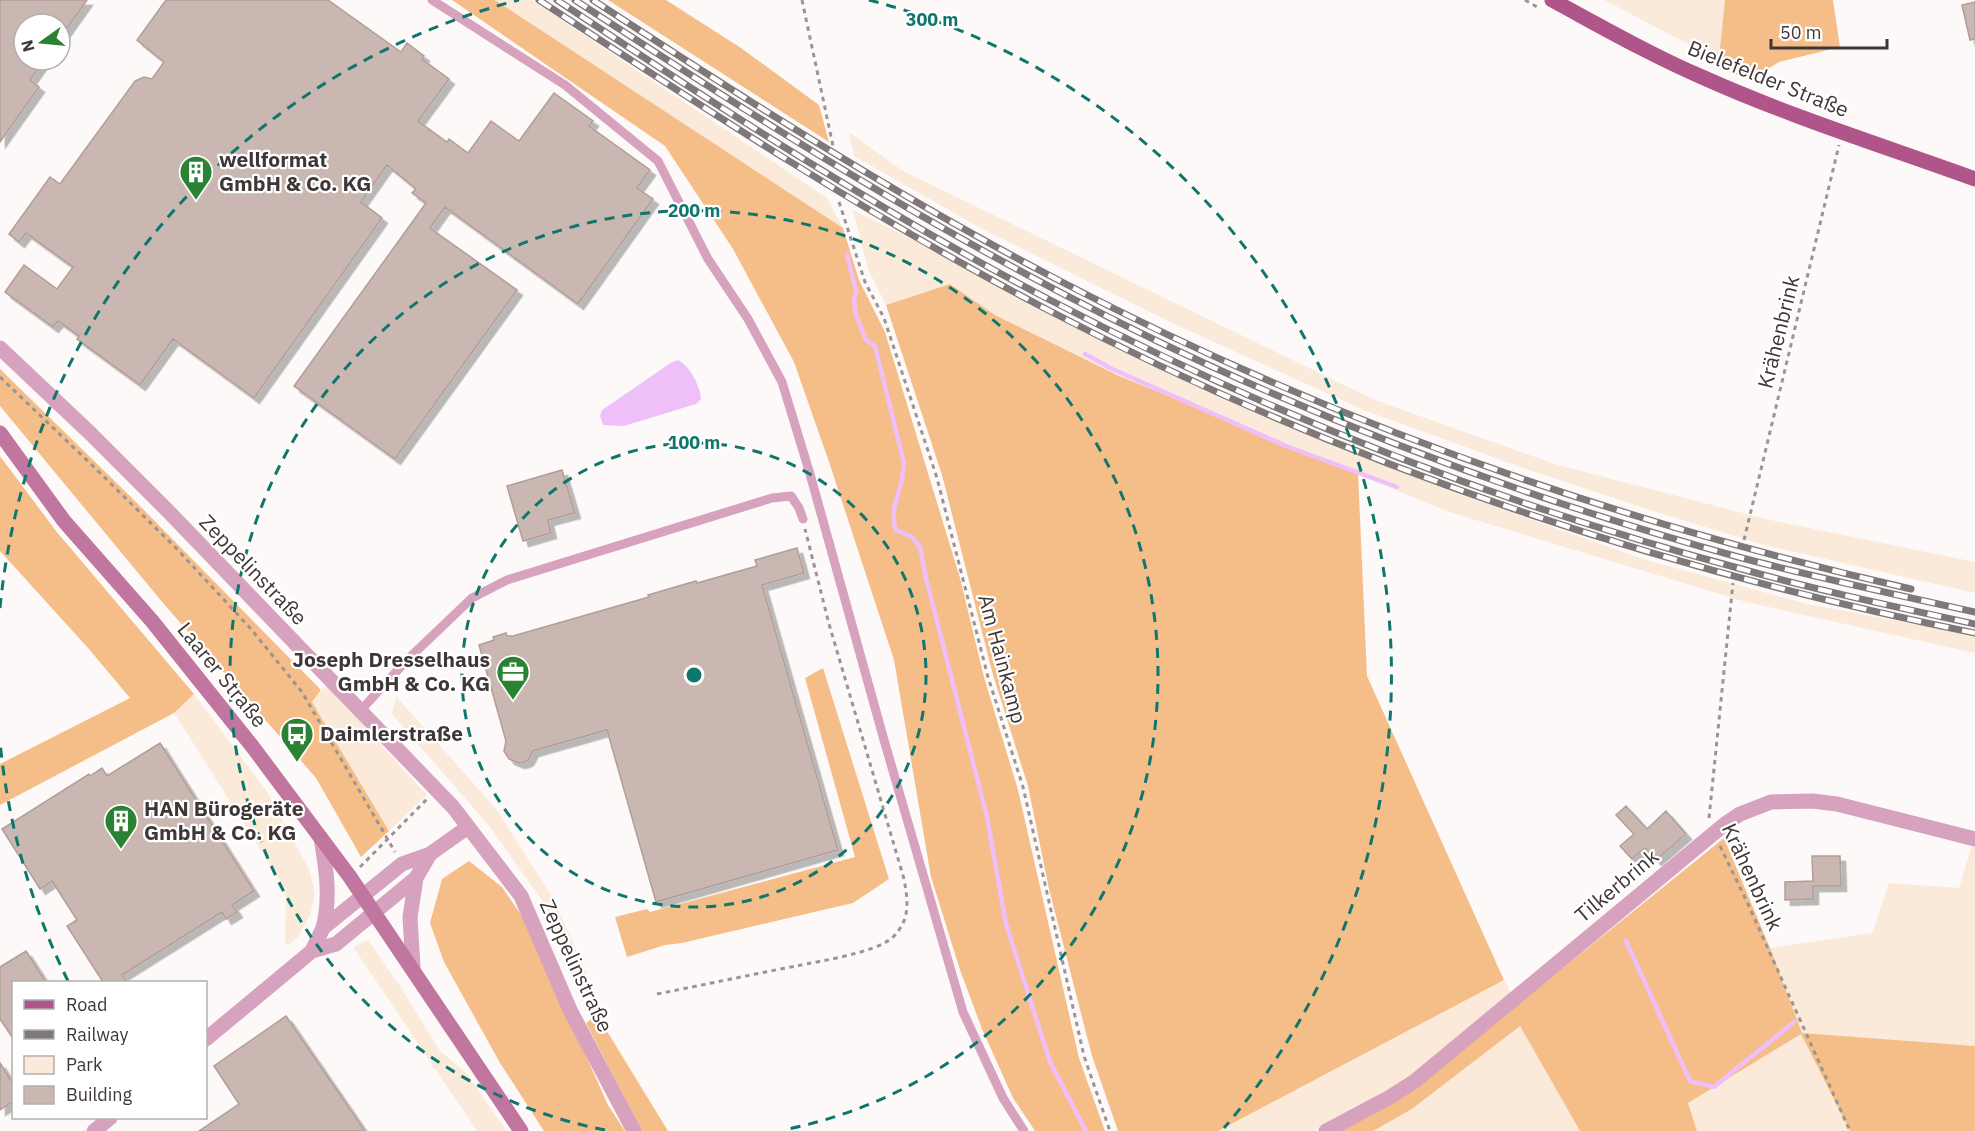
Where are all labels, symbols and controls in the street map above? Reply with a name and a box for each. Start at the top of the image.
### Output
text: 300 m [906,8,958,31]
north arrow [12,12,72,72]
scale bar [1771,12,1886,50]
text: 50 m [1780,21,1822,44]
street label: Bielefelder Straße [1684,33,1853,123]
text: N [16,38,39,54]
place label: wellformat GmbH & Co. KG [219,145,371,197]
building icon: wellformat GmbH & Co. KG [178,154,214,201]
text: 200 m [668,199,720,222]
street label: Krähenbrink [1750,272,1806,391]
text: 100 m [668,431,720,454]
street label: Zeppelinstraße [194,508,314,631]
street label: Am Hainkamp [972,591,1034,726]
street label: Laarer Straße [172,616,274,733]
place label: Joseph Dresselhaus GmbH & Co. KG [292,645,490,697]
office icon: Joseph Dresselhaus GmbH & Co. KG [495,654,531,701]
centre of rings [684,665,704,685]
bus stop icon: Daimlerstraße [279,716,315,763]
place label: Daimlerstraße [320,719,463,747]
place label: HAN Bürogeräte GmbH & Co. KG [144,794,304,846]
building icon: HAN Bürogeräte GmbH & Co. KG [103,803,139,850]
street label: Krähenbrink [1716,818,1790,935]
street label: Tilkerbrink [1569,842,1664,928]
street label: Zeppelinstraße [534,895,620,1037]
legend [12,981,207,1119]
text: Road [66,993,107,1016]
text: Railway [66,1023,128,1046]
text: Park [66,1053,103,1076]
text: Building [66,1083,133,1106]

